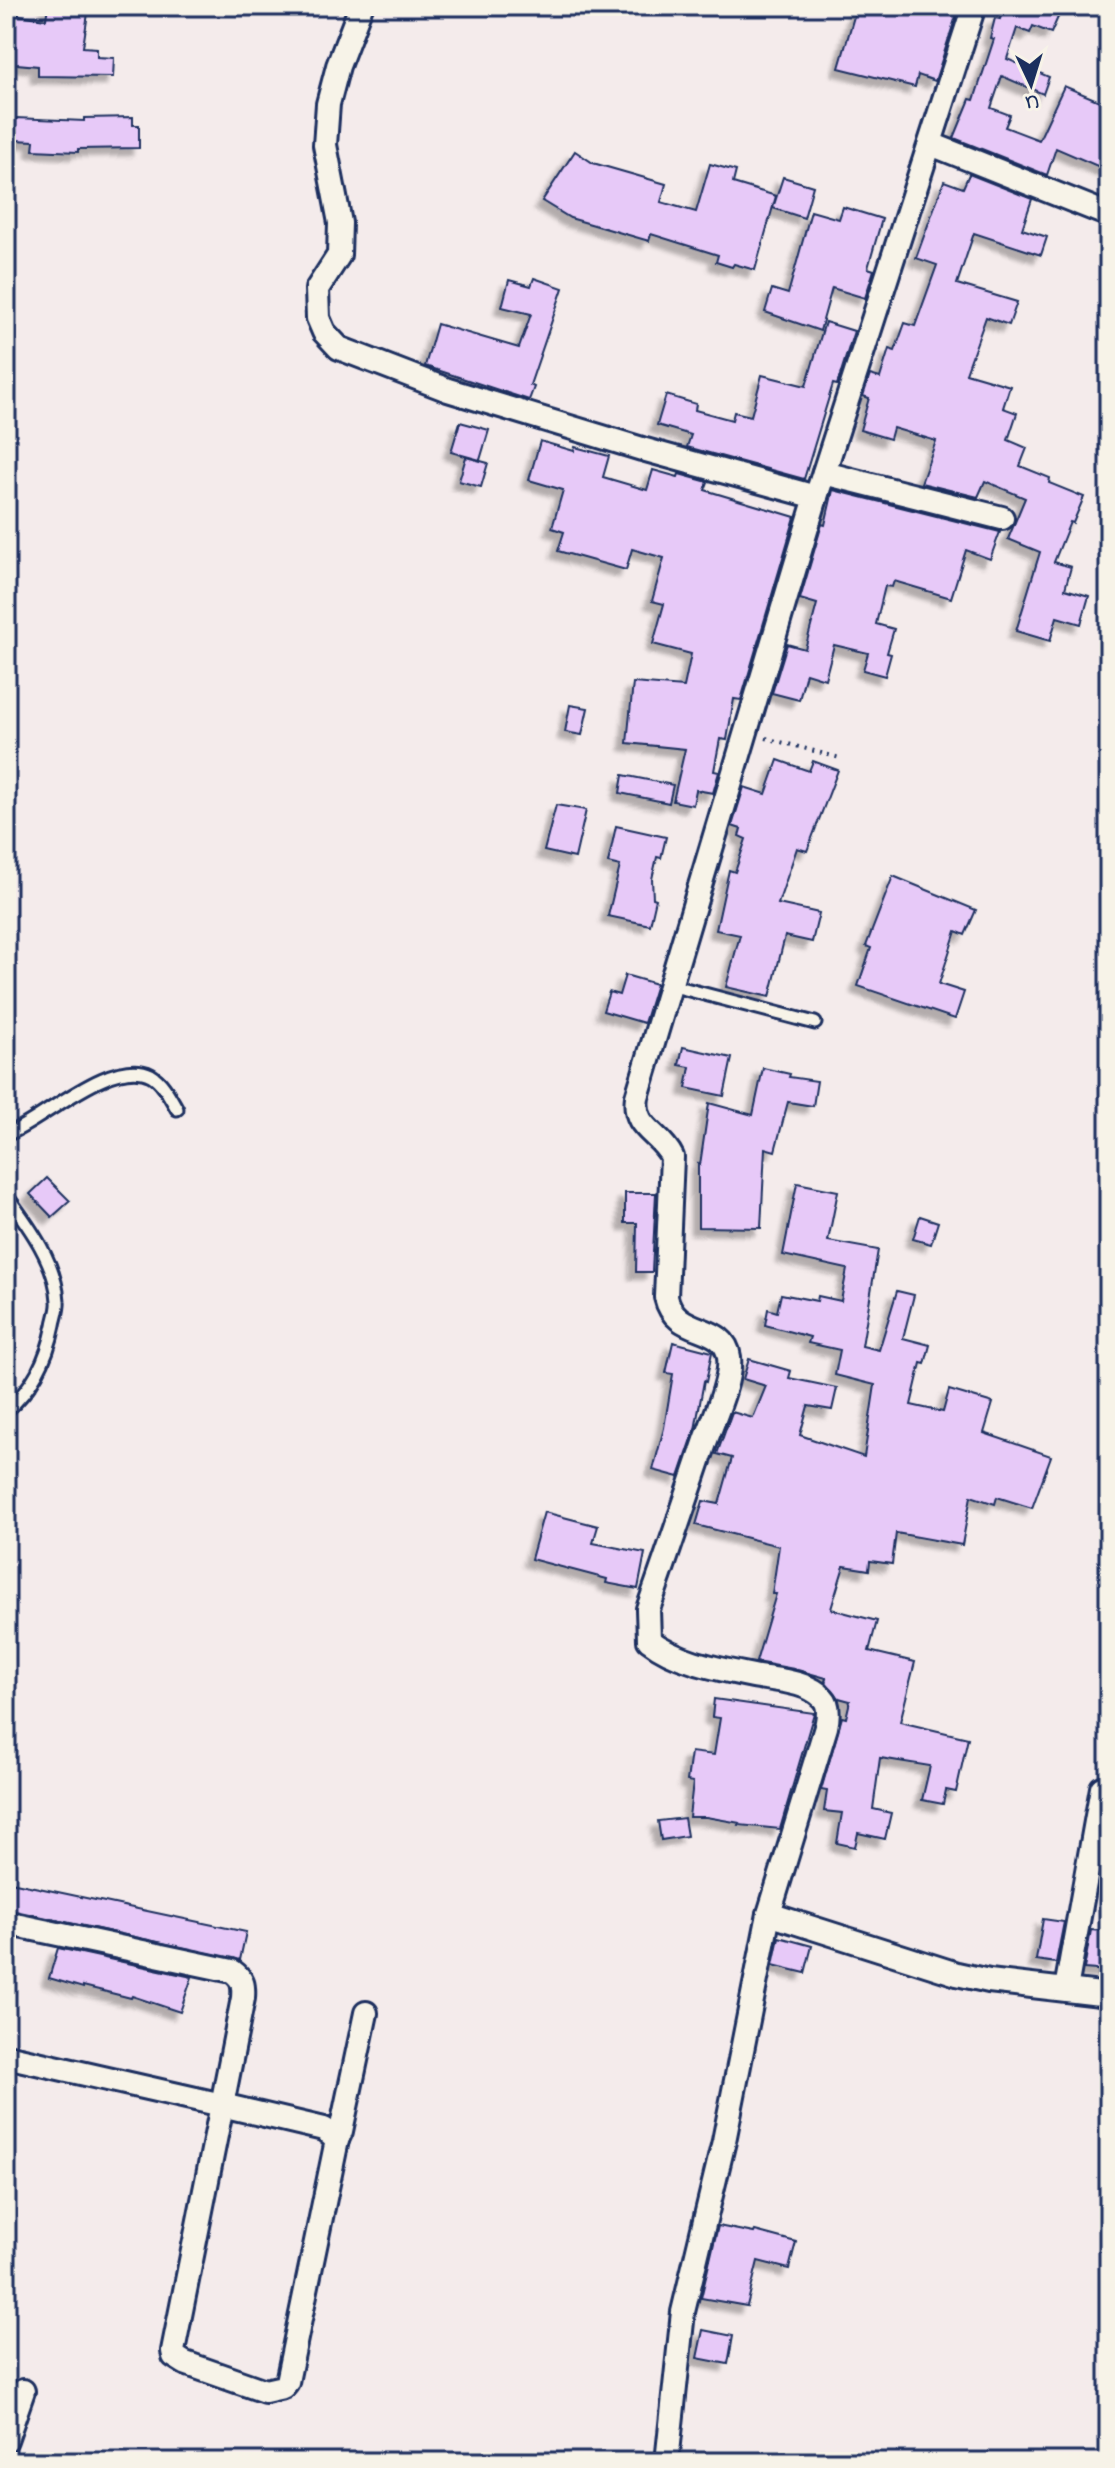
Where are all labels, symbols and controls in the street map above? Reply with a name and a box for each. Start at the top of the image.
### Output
north arrow [991,44,1071,124]
text: U [1024,85,1040,117]

